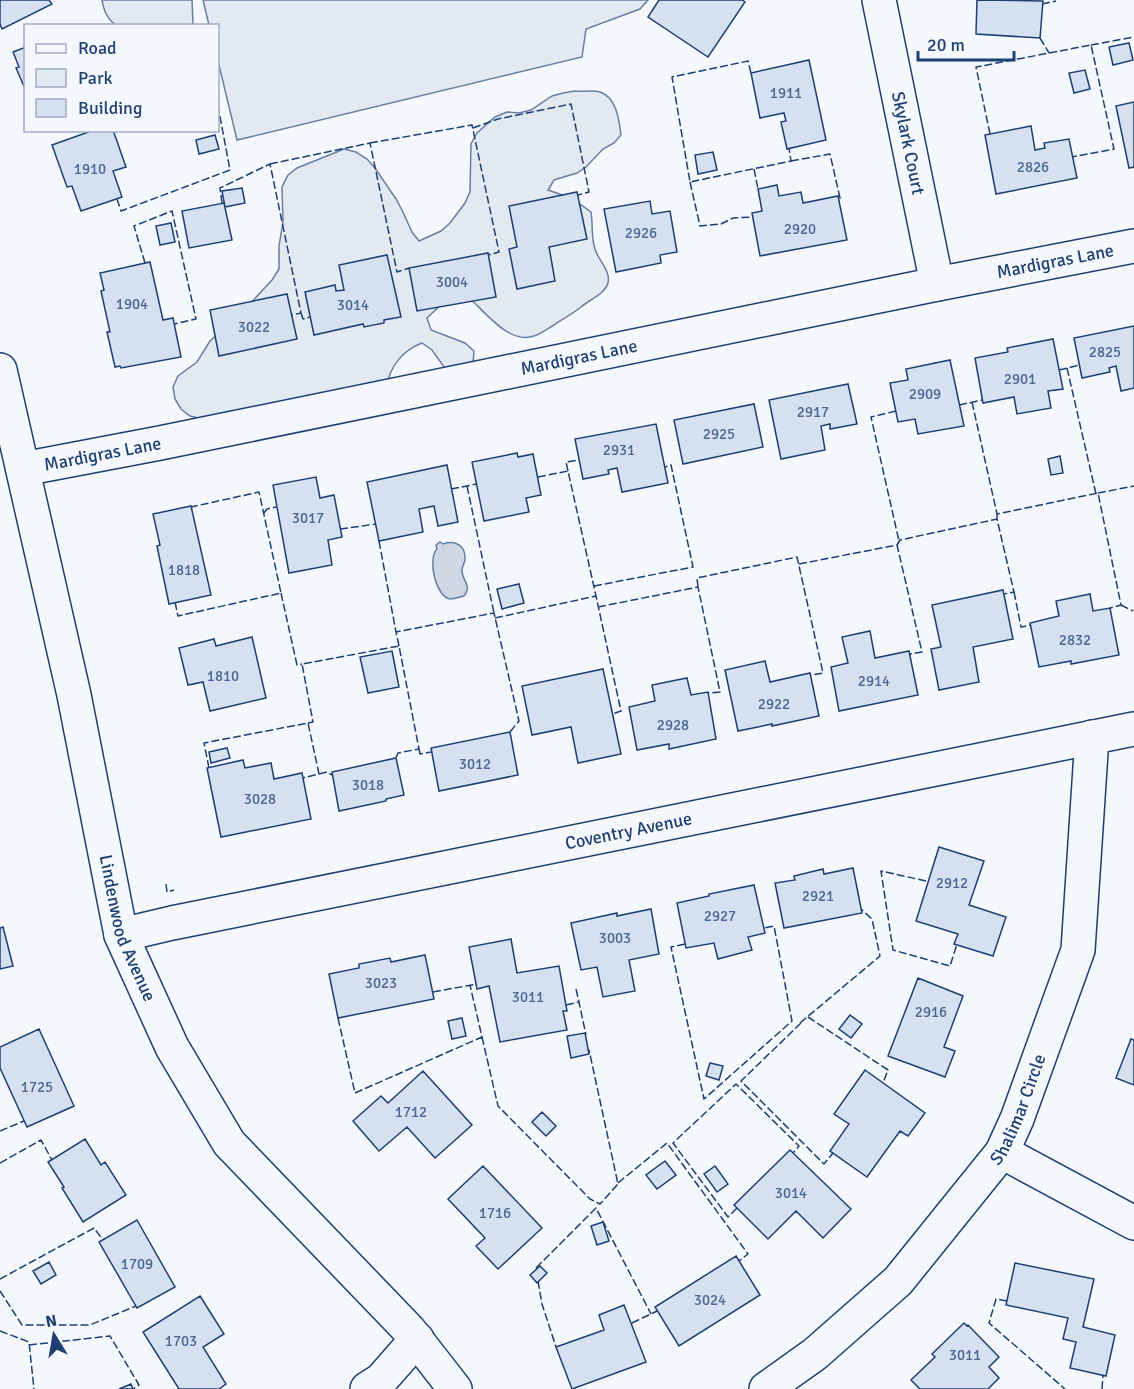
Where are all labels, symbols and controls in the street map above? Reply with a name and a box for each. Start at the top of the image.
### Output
legend [24,24,219,132]
scale bar [918,24,1014,62]
text: 20 m [927,34,965,56]
text: Road [78,37,117,59]
text: Park [78,67,113,89]
house number: 1911 [770,84,802,102]
street label: Skylark Court [887,89,929,197]
text: Building [78,97,142,119]
house number: 2826 [1017,158,1049,176]
house number: 1910 [74,160,106,178]
house number: 2920 [784,220,816,238]
house number: 2926 [625,224,657,242]
street label: Mardigras Lane [995,239,1116,283]
house number: 3004 [436,273,468,291]
house number: 1904 [116,295,148,313]
house number: 3014 [337,296,369,314]
house number: 3022 [238,318,270,336]
street label: Mardigras Lane [518,335,639,380]
house number: 2825 [1089,343,1121,361]
house number: 2901 [1004,370,1036,388]
house number: 2909 [909,385,941,403]
house number: 2917 [797,403,829,421]
house number: 2925 [703,425,735,443]
street label: Mardigras Lane [42,432,163,476]
house number: 2931 [603,441,635,459]
house number: 3017 [292,509,324,527]
house number: 1818 [168,561,200,579]
house number: 2832 [1059,631,1091,649]
house number: 1810 [207,667,239,685]
house number: 2914 [858,672,890,690]
house number: 2922 [758,695,790,713]
house number: 2928 [657,716,689,734]
house number: 3012 [459,755,491,773]
house number: 3018 [352,776,384,794]
house number: 3028 [244,790,276,808]
street label: Coventry Avenue [563,807,694,854]
street label: Lindenwood Avenue [95,853,161,1005]
house number: 2912 [936,874,968,892]
house number: 2921 [802,887,834,905]
house number: 2927 [704,907,736,925]
house number: 3003 [599,929,631,947]
house number: 3023 [365,974,397,992]
house number: 3011 [512,988,544,1006]
house number: 2916 [915,1003,947,1021]
street label: Shalimar Circle [985,1051,1051,1169]
house number: 1725 [21,1078,53,1096]
house number: 1712 [395,1103,427,1121]
house number: 3014 [775,1184,807,1202]
house number: 1716 [479,1204,511,1222]
house number: 1709 [121,1255,153,1273]
house number: 3024 [694,1291,726,1309]
north arrow [24,1305,84,1365]
text: N [44,1310,59,1332]
house number: 1703 [165,1332,197,1350]
house number: 3011 [949,1346,981,1364]

